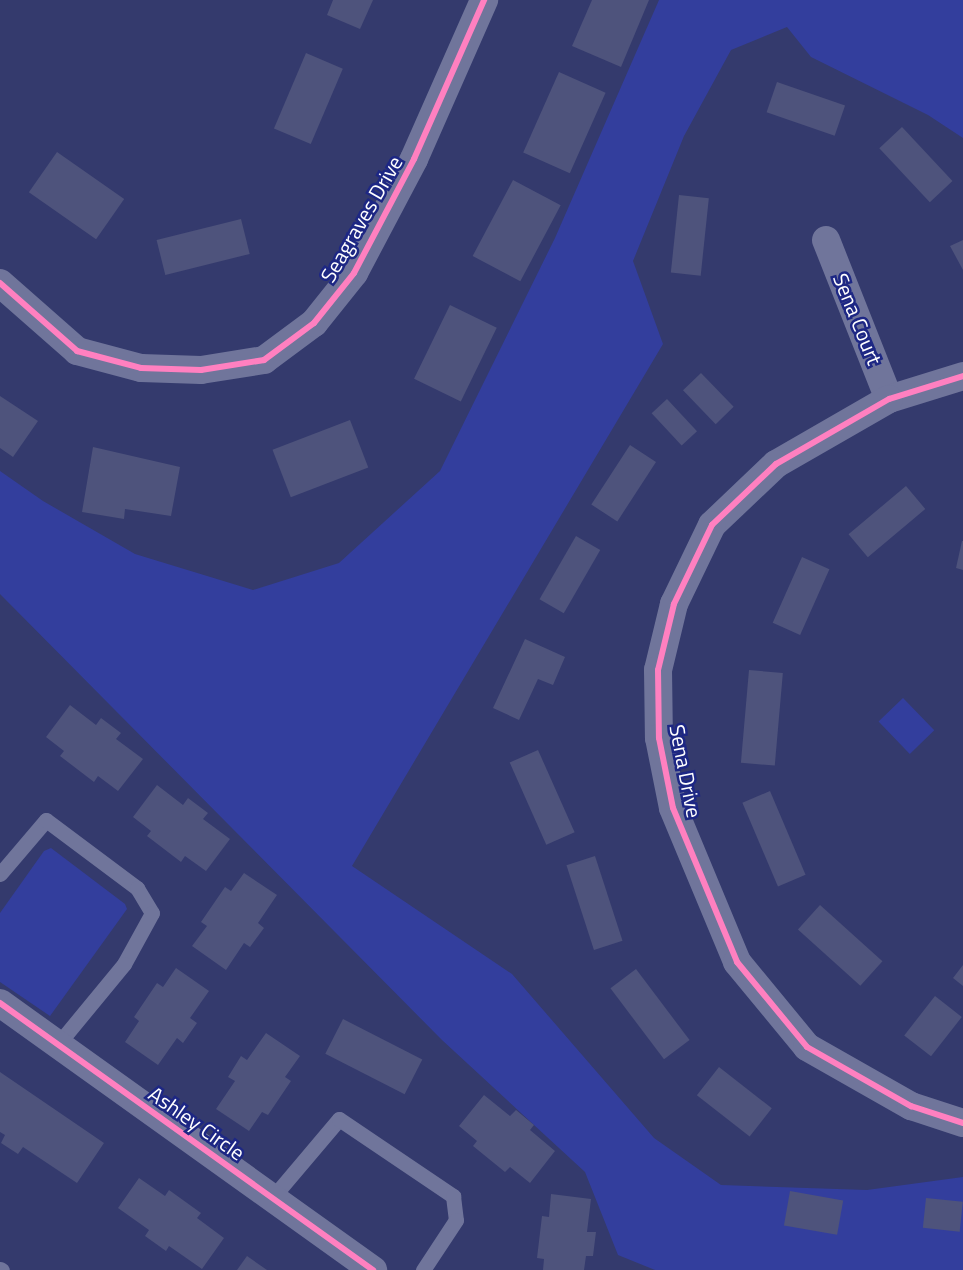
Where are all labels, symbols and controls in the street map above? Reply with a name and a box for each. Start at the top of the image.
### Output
street label: Seagraves Drive [315,151,407,287]
street label: Sena Court [828,270,888,368]
street label: Sena Drive [665,722,707,820]
street label: Ashley Circle [144,1081,250,1165]

